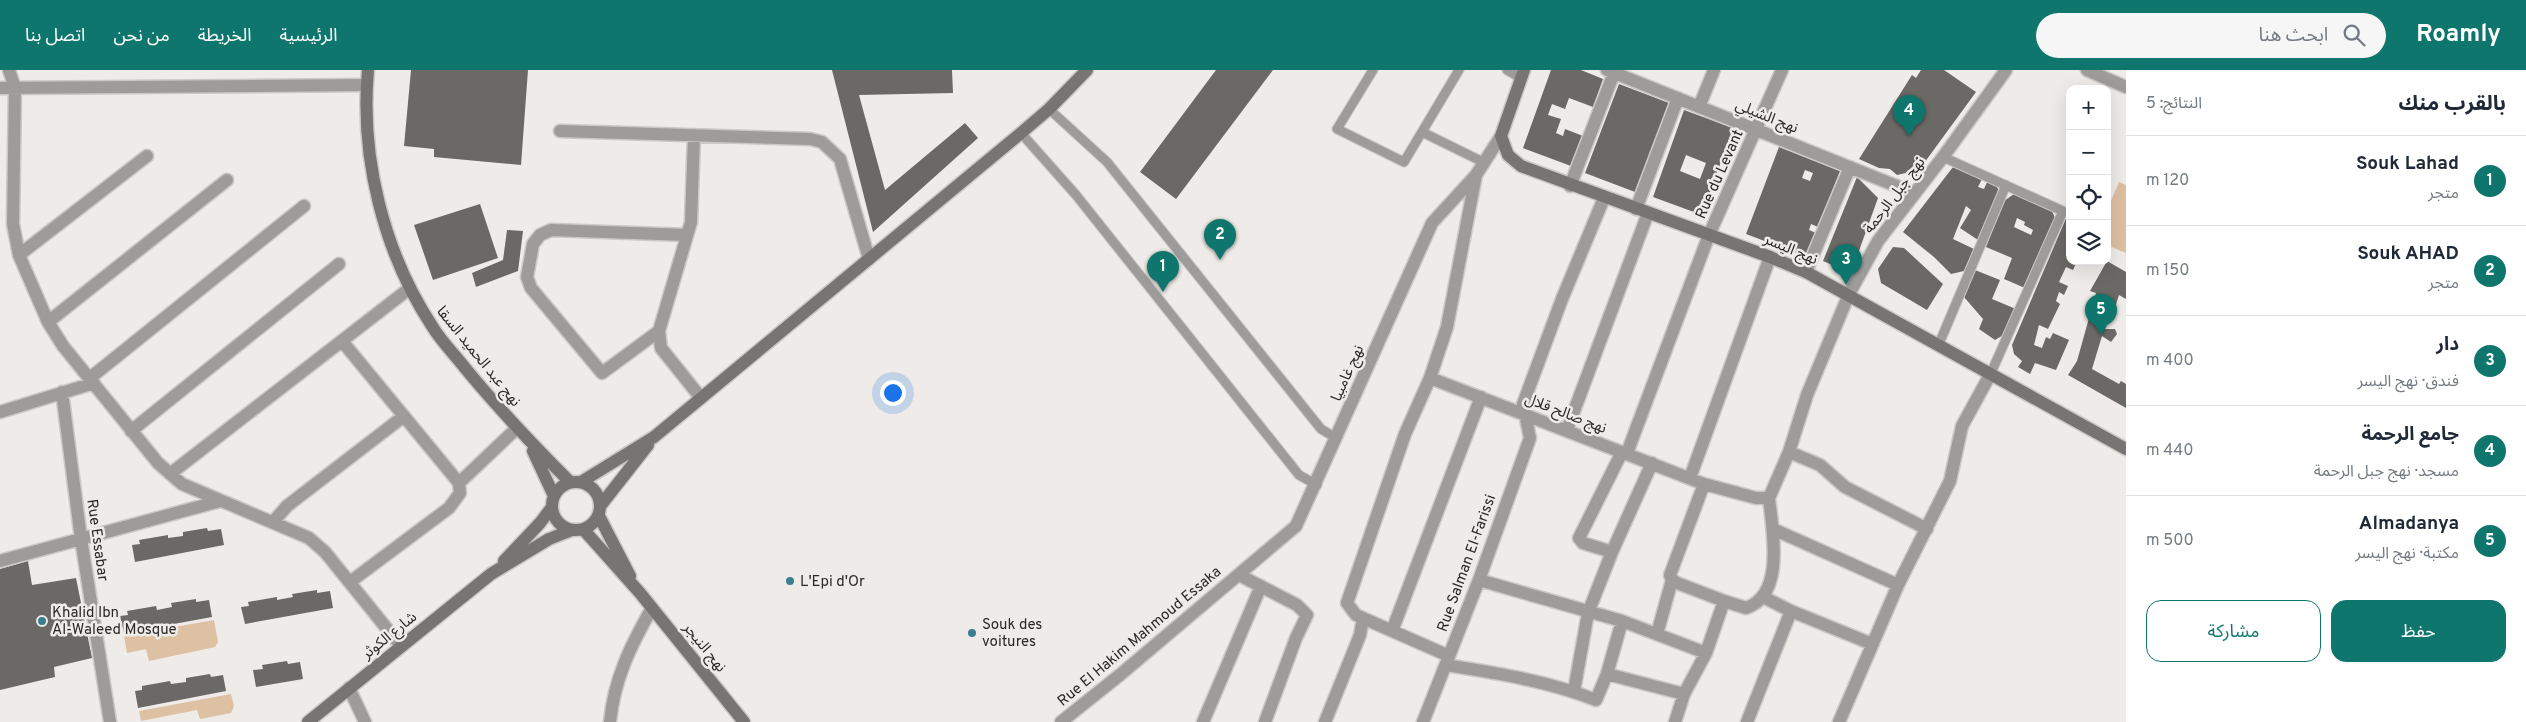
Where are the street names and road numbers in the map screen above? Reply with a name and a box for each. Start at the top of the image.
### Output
street label: نهج الشيلي [1732,96,1801,140]
street label: Rue du Levant [1692,127,1748,222]
street label: نهج جبل الرحمة [1860,154,1931,239]
street label: نهج اليسر [1759,230,1820,271]
street label: نهج عبد الحميد السقا [431,303,524,412]
street label: نهج غامبيا [1328,342,1370,405]
street label: نهج صالح قلال [1522,390,1609,440]
street label: Rue Salman El-Farissi [1434,492,1501,635]
street label: Rue Essabar [81,498,112,583]
street label: Rue El Hakim Mahmoud Essaka [1054,563,1226,711]
street label: شارع الكوثر [358,608,422,666]
street label: نهج النيجر [677,618,730,677]

